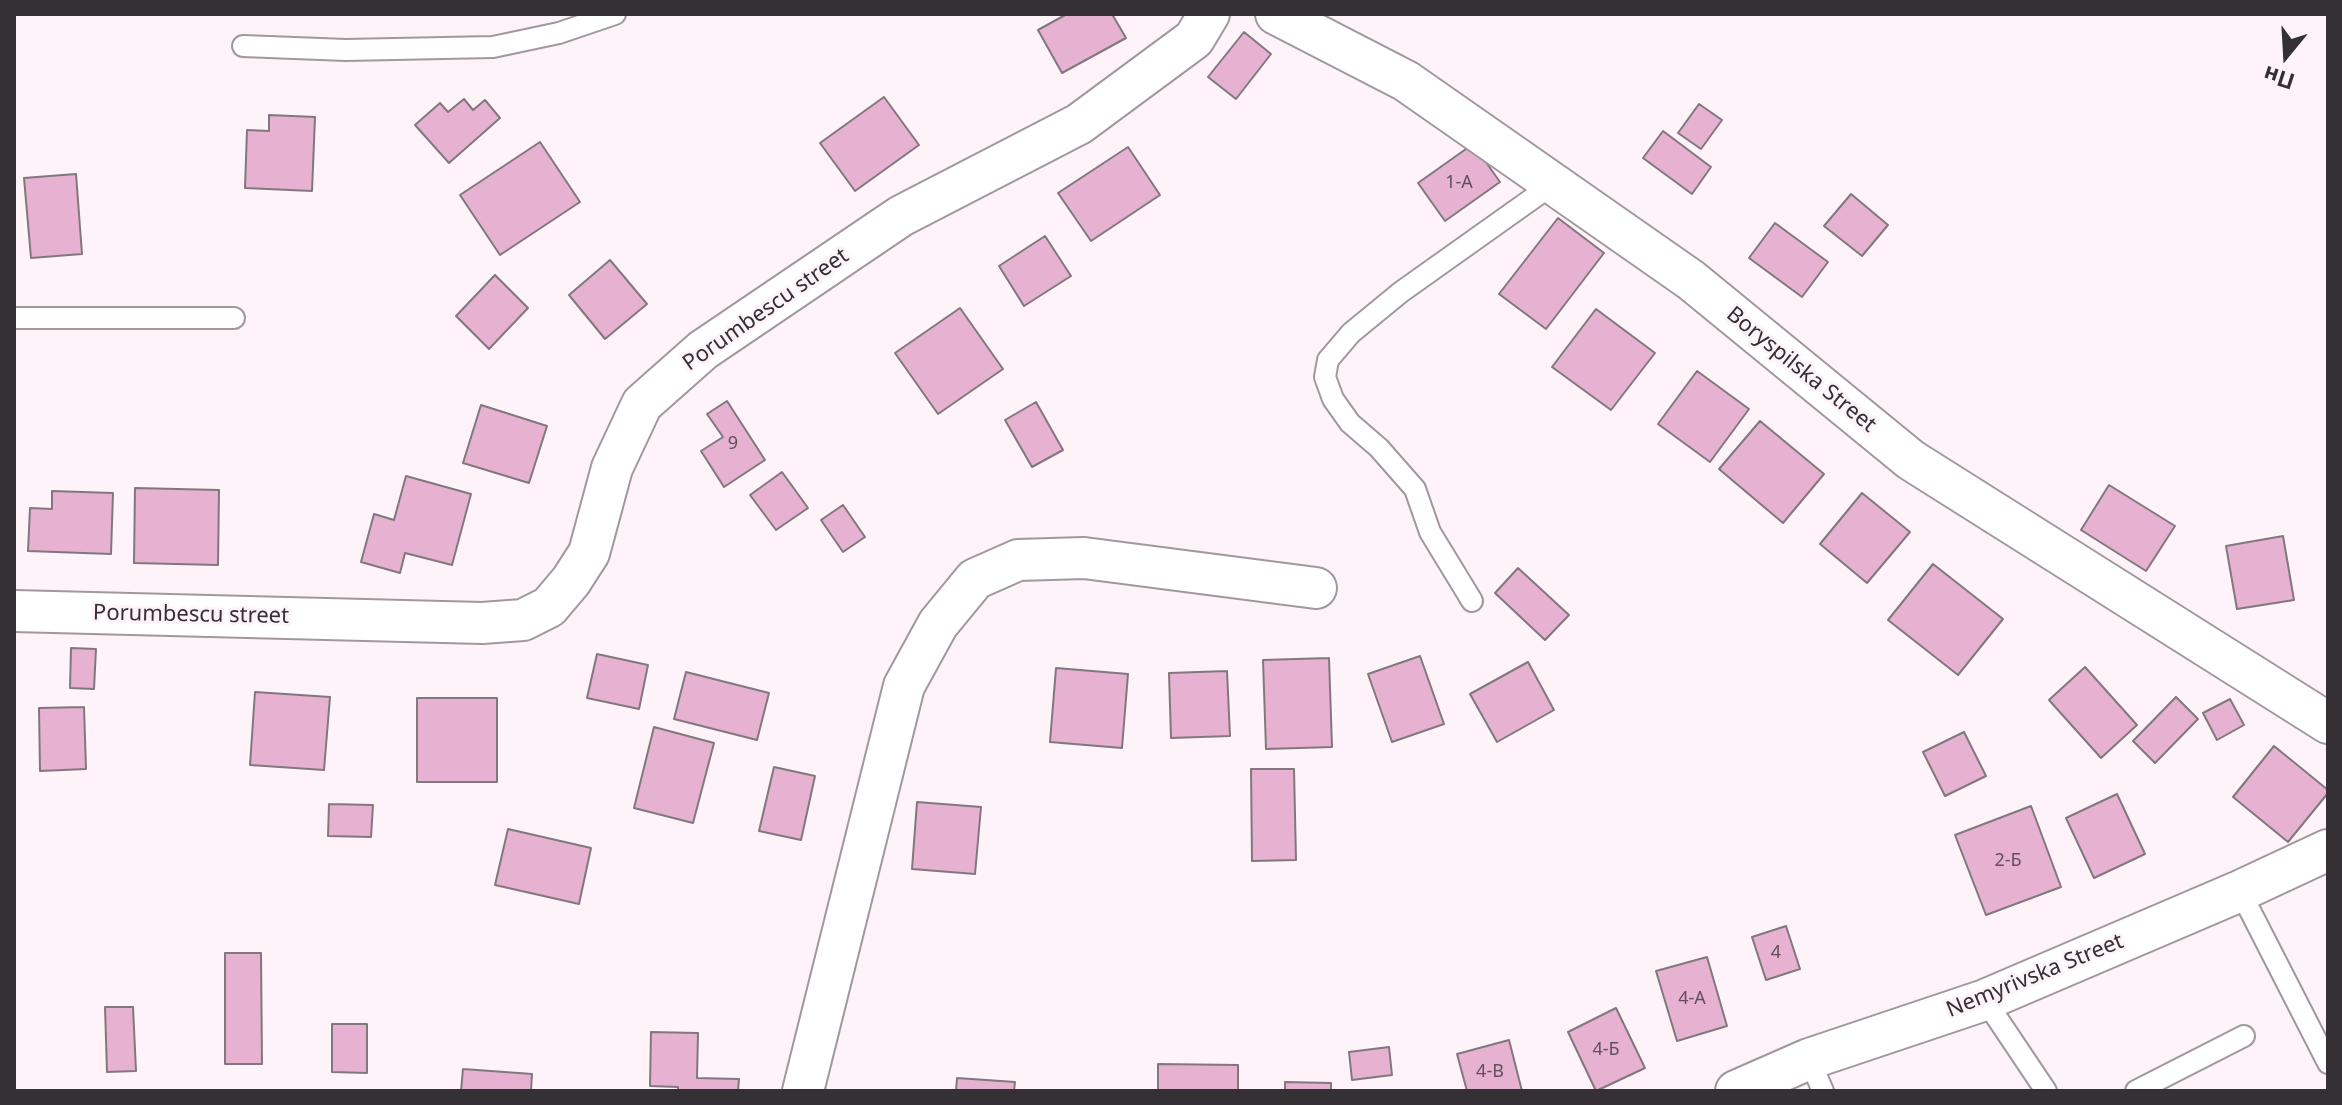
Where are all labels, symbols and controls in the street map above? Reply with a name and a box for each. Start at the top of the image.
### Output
north arrow [2246,16,2326,96]
text: Пн [2259,60,2298,98]
house number: 1-А [1445,172,1473,194]
street label: Porumbescu street [678,243,854,377]
street label: Boryspilska Street [1721,301,1881,439]
house number: 9 [728,433,738,455]
street label: Porumbescu street [93,600,289,630]
house number: 2-Б [1994,850,2022,872]
street label: Nemyrivska Street [1943,928,2127,1024]
house number: 4 [1771,942,1781,964]
house number: 4-А [1678,988,1706,1010]
house number: 4-Б [1592,1039,1620,1061]
house number: 4-В [1476,1061,1504,1083]

